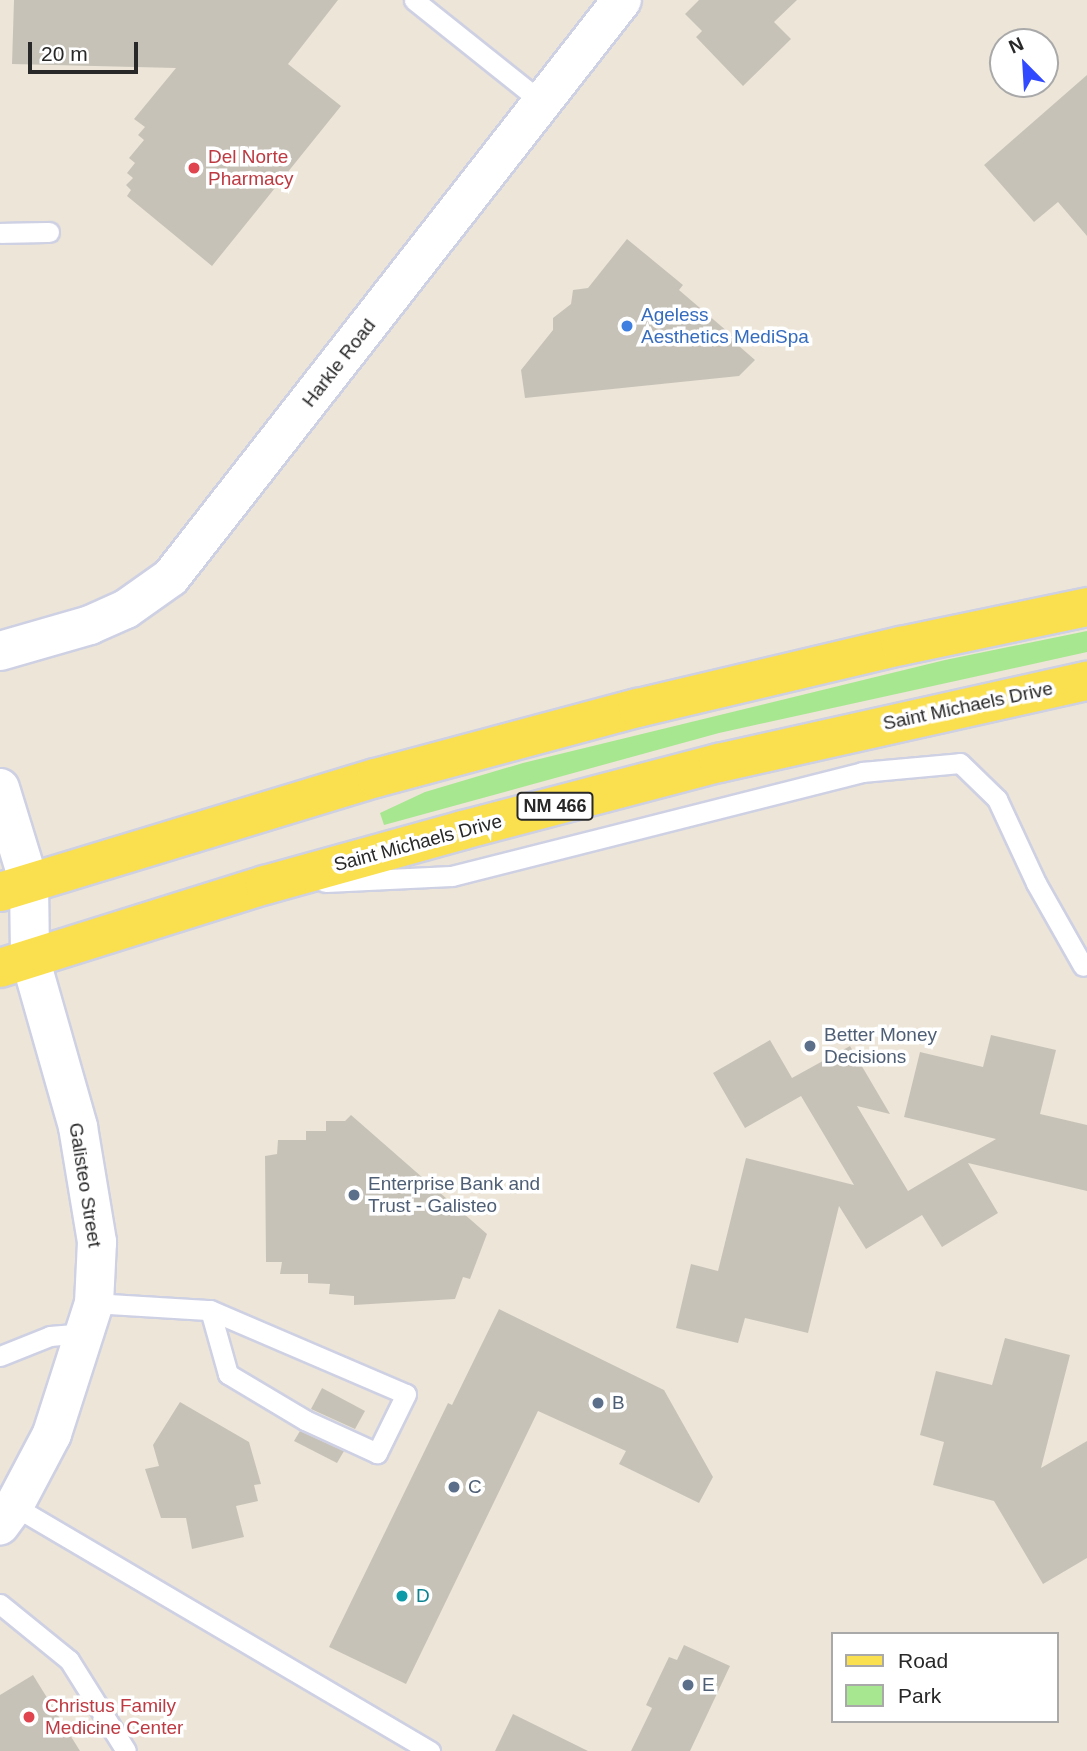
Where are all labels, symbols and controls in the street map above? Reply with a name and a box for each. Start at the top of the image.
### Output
scale bar [32,28,142,72]
north arrow [989,28,1059,98]
text: N [1006,33,1027,58]
text: 20 m [41,42,88,65]
place label: Del Norte Pharmacy [208,146,294,190]
marker: Del Norte Pharmacy [186,160,202,176]
place label: Ageless Aesthetics MediSpa [641,304,809,348]
street label: Harkle Road [298,314,380,412]
marker: Ageless Aesthetics MediSpa [619,318,635,334]
street label: Saint Michaels Drive [881,677,1055,735]
road number: NM 466 [515,792,595,820]
street label: Saint Michaels Drive [331,810,505,876]
place label: Better Money Decisions [824,1024,937,1068]
marker: Better Money Decisions [802,1038,818,1054]
street label: Galisteo Street [64,1121,106,1249]
place label: Enterprise Bank and Trust - Galisteo [368,1173,540,1217]
marker: Enterprise Bank and Trust - Galisteo [346,1187,362,1203]
place label: B [612,1392,625,1414]
marker: B [590,1395,606,1411]
place label: C [468,1476,482,1498]
marker: C [446,1479,462,1495]
place label: D [416,1585,430,1607]
marker: D [394,1588,410,1604]
legend [832,1632,1059,1723]
text: Road [898,1649,948,1672]
place label: E [702,1674,715,1696]
marker: E [680,1677,696,1693]
text: Park [898,1684,941,1707]
place label: Christus Family Medicine Center [45,1695,183,1739]
marker: Christus Family Medicine Center [19,1707,39,1727]

